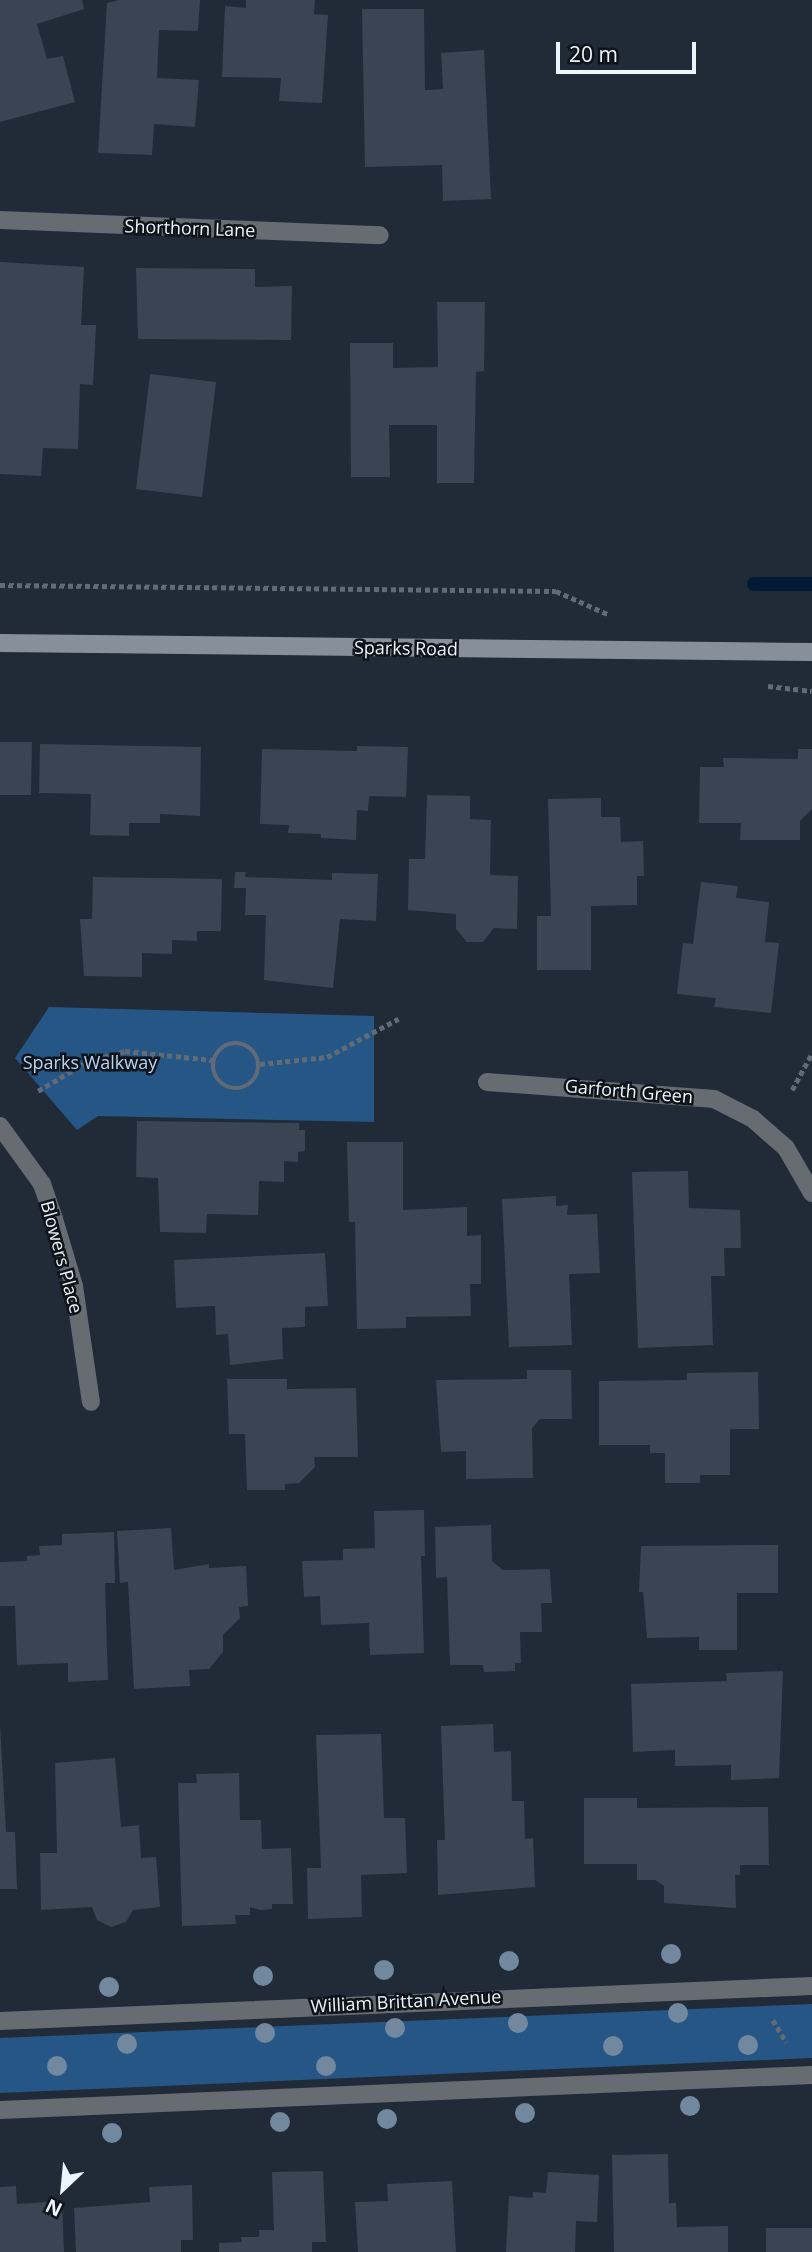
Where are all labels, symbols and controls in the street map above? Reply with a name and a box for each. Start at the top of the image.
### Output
scale bar [560,28,700,72]
text: 20 m [569,40,618,68]
street label: Shorthorn Lane [124,215,256,241]
street label: Sparks Road [354,636,458,660]
park label: Sparks Walkway [23,1051,157,1073]
street label: Garforth Green [564,1075,694,1107]
street label: Blowers Place [37,1198,87,1316]
street label: William Brittan Avenue [310,1985,502,2017]
north arrow [28,2154,98,2224]
text: N [41,2193,66,2223]

